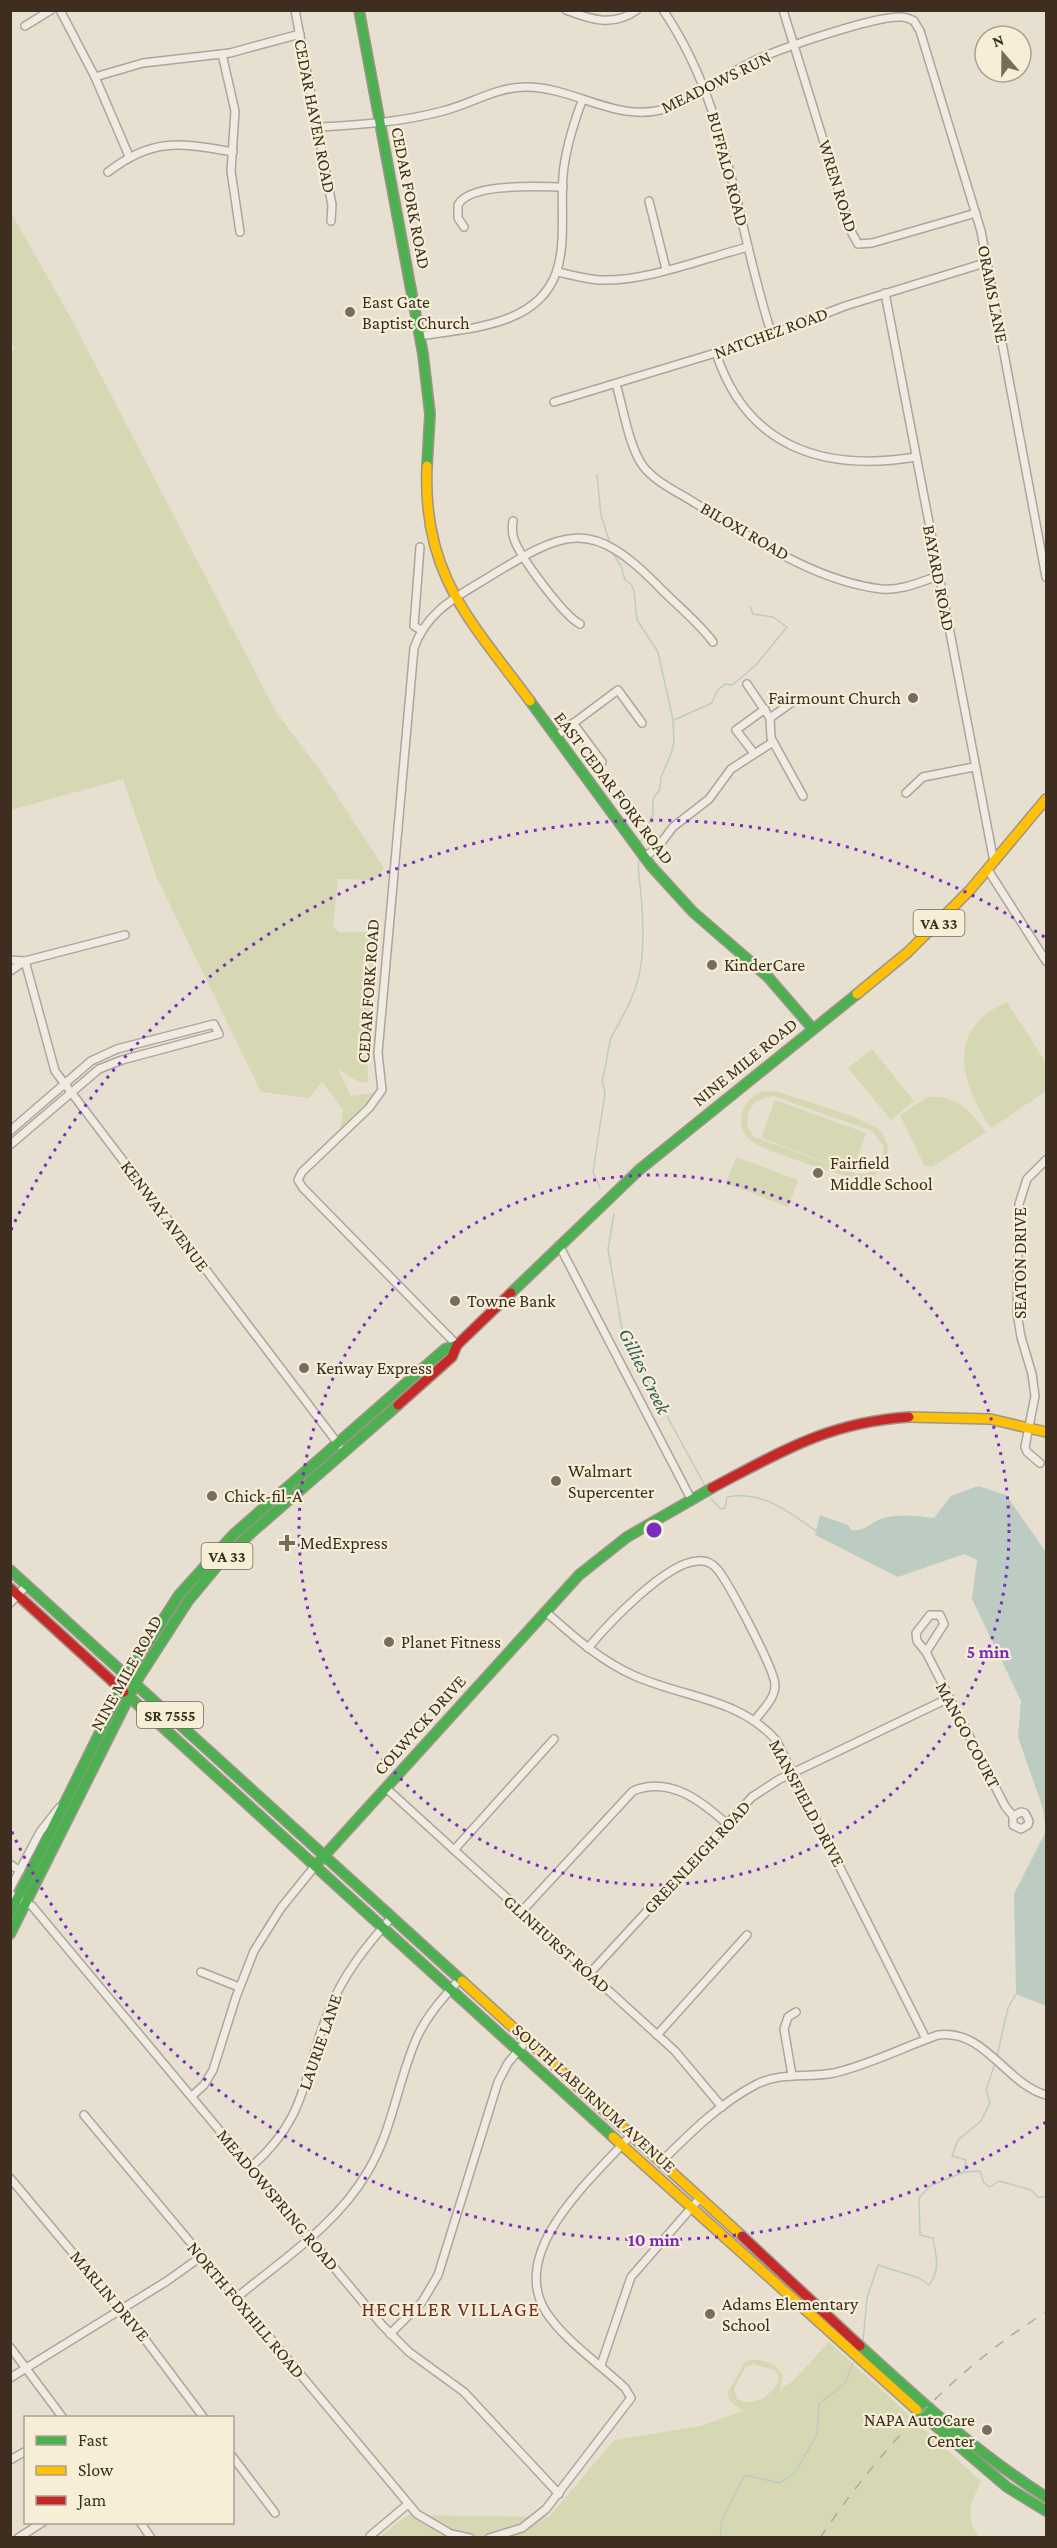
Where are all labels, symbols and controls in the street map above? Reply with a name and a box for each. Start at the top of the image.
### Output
north arrow [973,24,1033,84]
text: N [990,30,1006,50]
street label: CEDAR HAVEN ROAD [290,37,340,195]
street label: MEADOWS RUN [658,47,774,117]
street label: BUFFALO ROAD [703,110,753,228]
street label: CEDAR FORK ROAD [387,125,435,271]
street label: WREN ROAD [814,137,862,235]
street label: ORAMS LANE [974,243,1012,345]
place label: East Gate Baptist Church [362,292,470,333]
street label: NATCHEZ ROAD [711,303,831,363]
marker: East Gate Baptist Church [343,305,357,319]
street label: BILOXI ROAD [697,498,793,564]
street label: BAYARD ROAD [919,523,959,633]
place label: Fairmount Church [768,688,901,708]
marker: Fairmount Church [906,691,920,705]
street label: EAST CEDAR FORK ROAD [550,708,678,868]
road number: VA 33 [914,910,964,936]
street label: CEDAR FORK ROAD [353,918,383,1064]
place label: KinderCare [724,955,805,975]
marker: KinderCare [705,958,719,972]
street label: NINE MILE ROAD [689,1014,801,1110]
place label: Fairfield Middle School [830,1153,933,1194]
street label: KENWAY AVENUE [117,1157,213,1275]
marker: Fairfield Middle School [811,1166,825,1180]
street label: SEATON DRIVE [1010,1207,1030,1319]
place label: Towne Bank [467,1291,556,1311]
marker: Towne Bank [448,1294,462,1308]
water label: Gillies Creek [615,1324,676,1419]
place label: Kenway Express [316,1358,432,1378]
marker: Kenway Express [297,1361,311,1375]
place label: Walmart Supercenter [568,1461,655,1502]
marker: Walmart Supercenter [549,1474,563,1488]
place label: Chick-fil-A [224,1486,303,1506]
marker: Chick-fil-A [205,1489,219,1503]
centre of rings [644,1520,664,1540]
place label: MedExpress [300,1533,388,1553]
marker: MedExpress [278,1534,296,1552]
road number: VA 33 [202,1543,252,1569]
street label: NINE MILE ROAD [86,1612,166,1734]
place label: Planet Fitness [401,1632,501,1652]
marker: Planet Fitness [382,1635,396,1649]
text: 5 min [966,1642,1010,1662]
street label: COLWYCK DRIVE [370,1671,470,1779]
street label: MANGO COURT [932,1678,1004,1792]
road number: SR 7555 [137,1702,203,1728]
street label: MANSFIELD DRIVE [765,1736,849,1870]
street label: GREENLEIGH ROAD [639,1796,755,1918]
street label: GLINHURST ROAD [500,1891,614,1997]
street label: LAURIE LANE [294,1991,346,2093]
street label: SOUTH LABURNUM AVENUE [508,2019,680,2177]
street label: MEADOWSPRING ROAD [213,2125,343,2275]
text: 10 min [628,2230,681,2250]
street label: NORTH FOXHILL ROAD [183,2238,309,2382]
street label: MARLIN DRIVE [66,2247,154,2346]
place label: Adams Elementary School [722,2294,859,2335]
district label: HECHLER VILLAGE [361,2298,541,2320]
marker: Adams Elementary School [703,2307,717,2321]
place label: NAPA AutoCare Center [864,2410,976,2451]
legend [24,2416,234,2524]
marker: NAPA AutoCare Center [980,2423,994,2437]
text: Fast [78,2430,109,2450]
text: Slow [78,2460,114,2480]
text: Jam [76,2490,107,2510]

